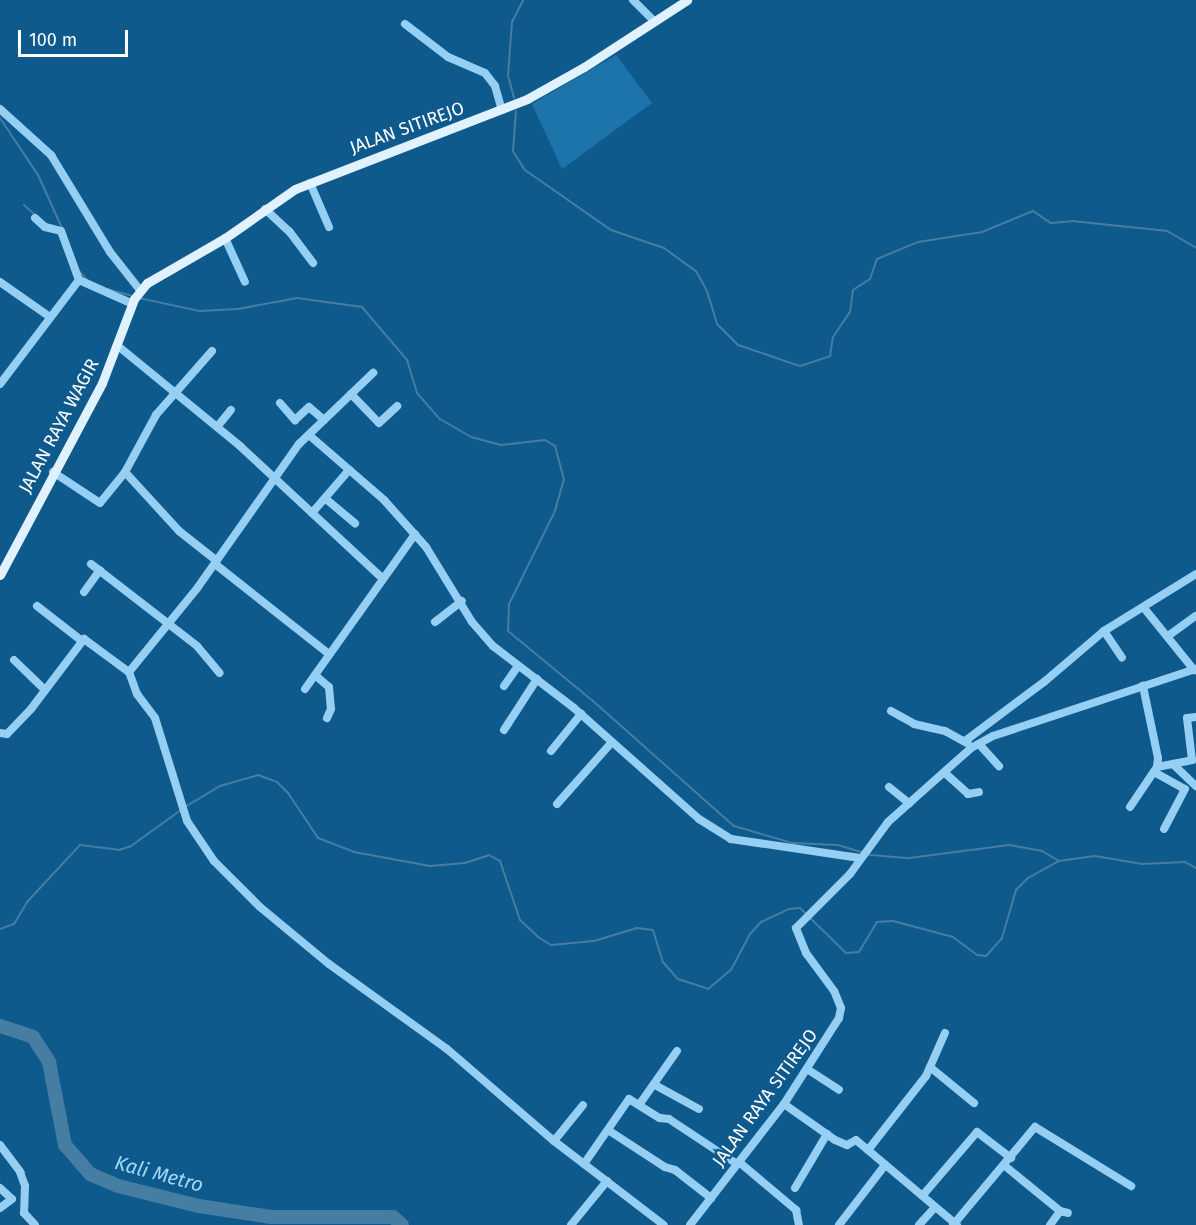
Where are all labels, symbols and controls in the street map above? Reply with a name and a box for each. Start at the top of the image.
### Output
scale bar [21,18,130,56]
text: 100 m [29,29,77,51]
street label: JALAN SITIREJO [347,97,467,159]
street label: JALAN RAYA WAGIR [14,355,104,497]
street label: JALAN RAYA SITIREJO [708,1025,822,1171]
water label: Kali Metro [112,1151,206,1197]

